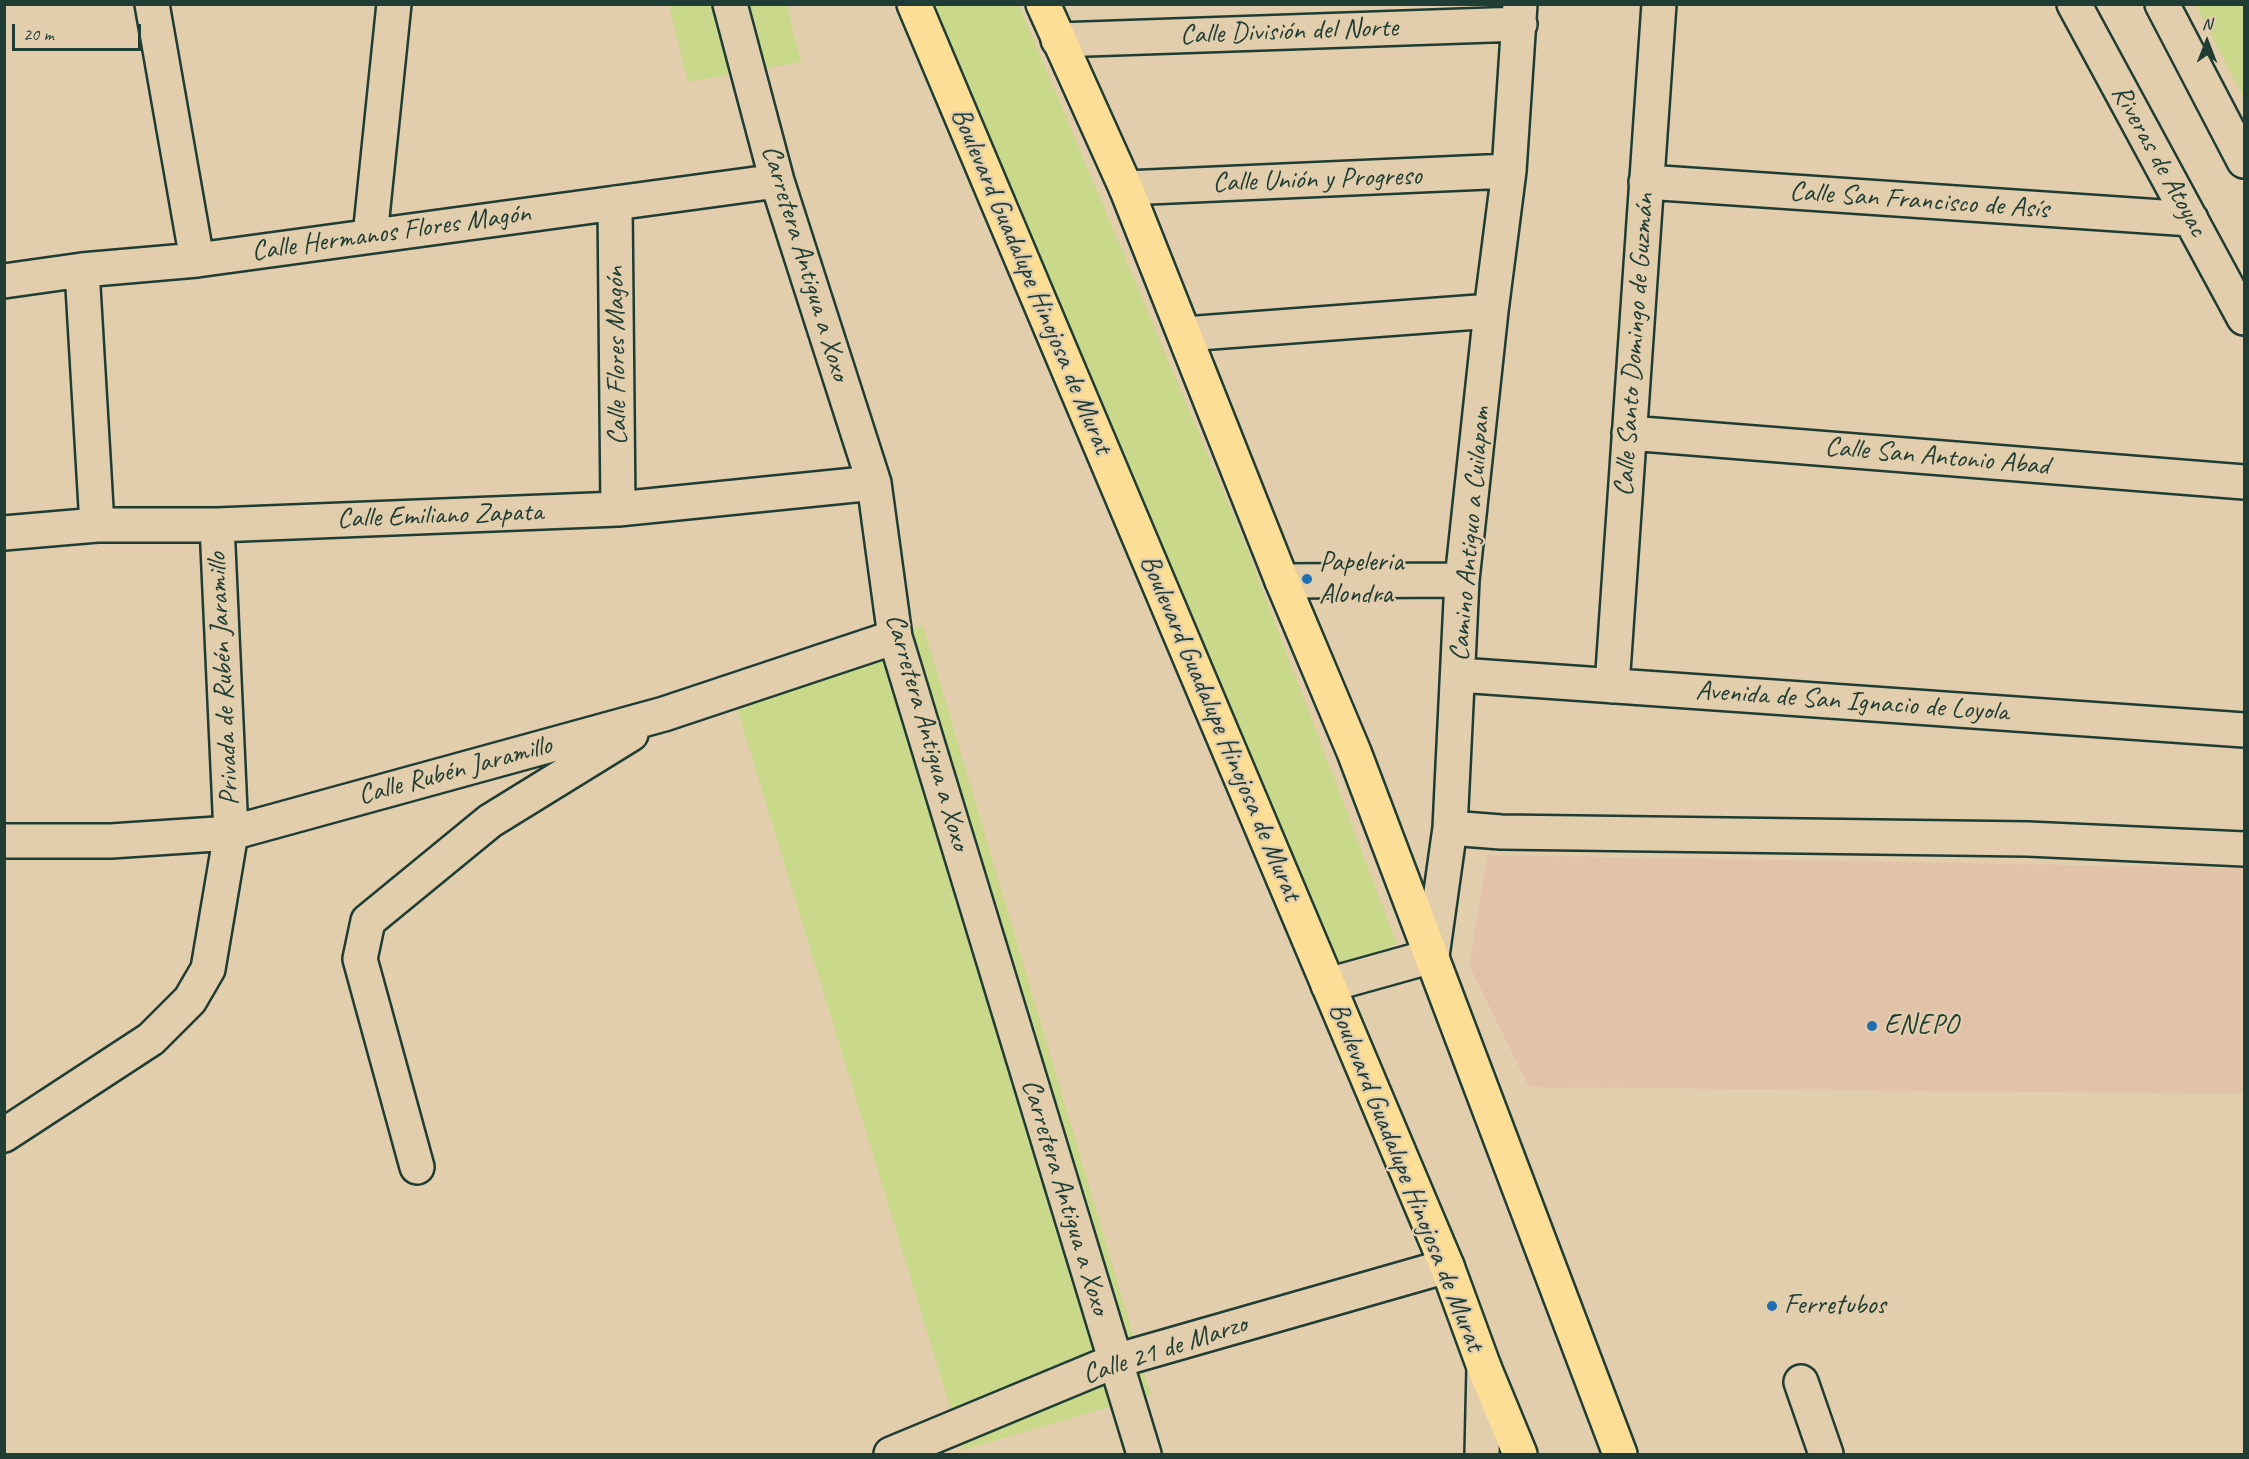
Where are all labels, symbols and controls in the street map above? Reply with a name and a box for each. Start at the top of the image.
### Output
street label: Calle División del Norte [1179,11,1399,53]
scale bar [15,12,144,50]
north arrow [2177,12,2237,72]
text: N [2202,14,2212,34]
text: 20 m [23,23,54,45]
street label: Riveras de Atoyac [2104,79,2214,243]
street label: Boulevard Guadalupe Hinojosa de Murat [943,103,1119,459]
street label: Carretera Antigua a Xoxo [753,141,857,385]
street label: Calle Unión y Progreso [1212,160,1422,200]
street label: Calle San Francisco de Asís [1788,175,2050,227]
street label: Calle Santo Domingo de Guzmán [1608,192,1662,498]
street label: Calle Hermanos Flores Magón [249,197,533,269]
street label: Calle Flores Magón [599,266,635,446]
street label: Camino Antiguo a Cuilapam [1443,405,1499,663]
street label: Calle San Antonio Abad [1823,430,2051,484]
street label: Calle Emiliano Zapata [336,496,544,536]
place label: Papeleria Alondra [1319,546,1403,612]
street label: Boulevard Guadalupe Hinojosa de Murat [1132,550,1308,906]
street label: Privada de Rubén Jaramillo [201,552,247,806]
marker: Papeleria Alondra [1300,572,1314,586]
street label: Carretera Antigua a Xoxo [877,610,977,854]
street label: Avenida de San Ignacio de Loyola [1695,674,2009,730]
street label: Calle Rubén Jaramillo [354,729,556,813]
street label: Boulevard Guadalupe Hinojosa de Murat [1321,998,1491,1356]
place label: ENEPO [1884,1009,1958,1043]
marker: ENEPO [1865,1019,1879,1033]
street label: Carretera Antigua a Xoxo [1013,1075,1117,1319]
place label: Ferretubos [1784,1289,1886,1323]
marker: Ferretubos [1765,1299,1779,1313]
street label: Calle 21 de Marzo [1079,1308,1251,1392]

